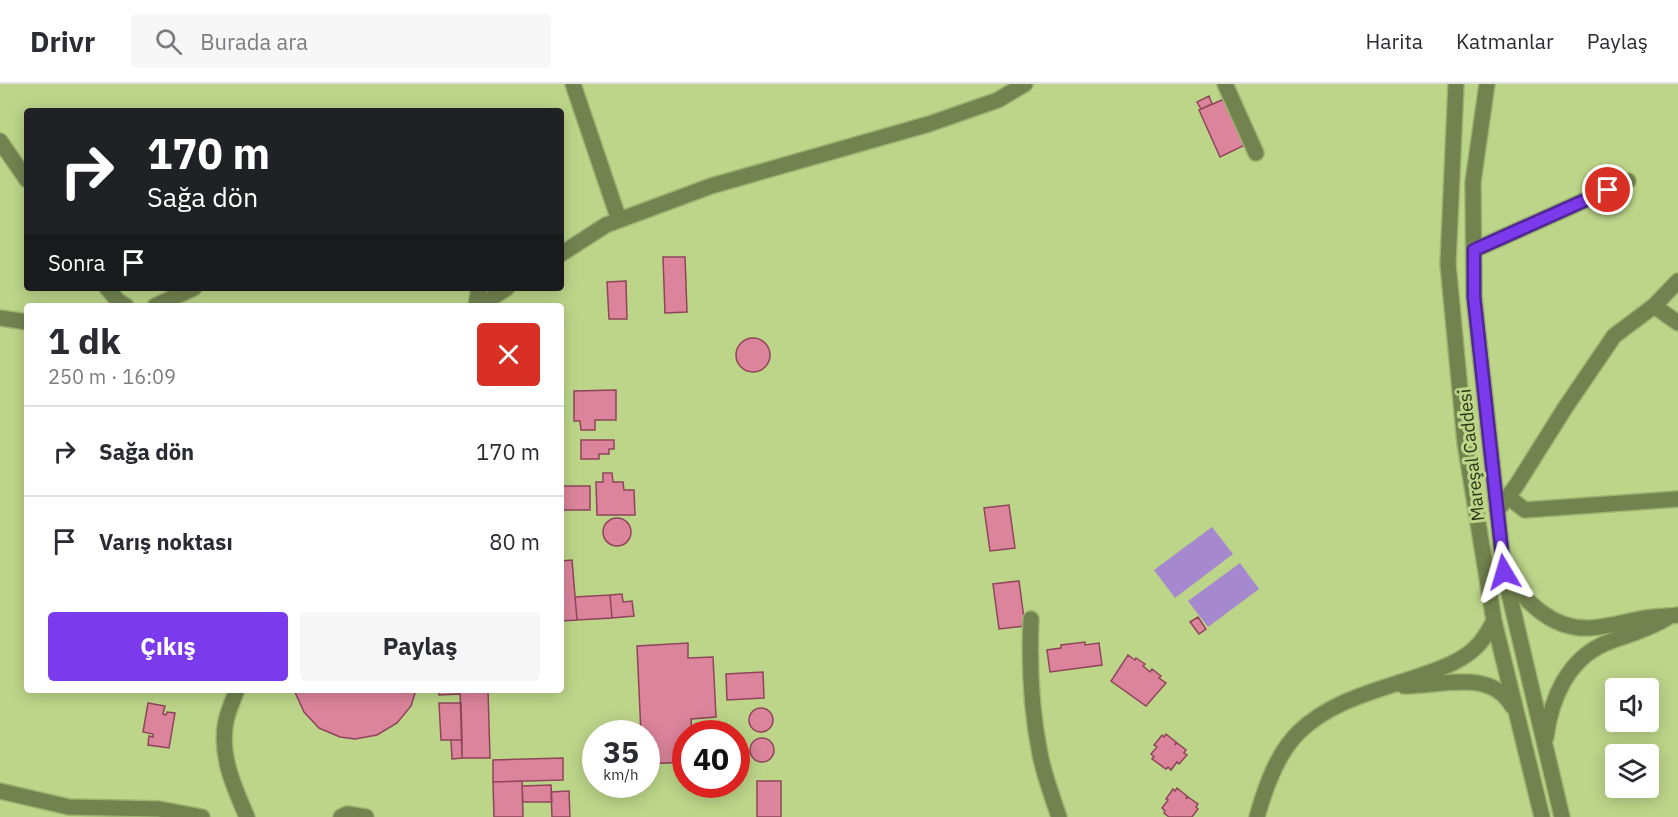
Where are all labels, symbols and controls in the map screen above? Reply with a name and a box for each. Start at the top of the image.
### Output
search box [131,14,551,68]
text: Drivr [30,23,95,60]
icon: search [152,25,185,58]
text: Burada ara [200,27,308,56]
text: Harita [1365,27,1423,55]
text: Katmanlar [1456,27,1554,55]
text: Paylaş [1587,27,1648,55]
text: 170 m [147,126,270,181]
icon: right [48,132,126,210]
pin [1582,164,1633,215]
icon: arrive [1591,173,1624,206]
text: Sağa dön [147,179,258,214]
icon: arrive [117,246,150,279]
text: Sonra [48,248,105,277]
text: 1 dk [48,317,121,364]
button: close [477,323,540,386]
text: 250 m · 16:09 [48,363,176,390]
street label: Mareşal Caddesi [1453,388,1489,522]
icon: right [48,435,81,468]
text: Sağa dön [99,437,194,466]
text: 170 m [476,437,540,466]
icon: arrive [48,525,81,558]
text: Varış noktası [99,527,233,556]
text: 80 m [489,527,540,556]
position arrow [1472,540,1536,604]
button: Çıkış [48,612,288,681]
button: Paylaş [300,612,540,681]
map controls [1605,678,1659,798]
button: sound [1605,678,1659,732]
speed limit sign: 40 [672,720,750,798]
text: 35 [603,732,639,771]
button: layers [1605,744,1659,798]
text: km/h [603,765,639,784]

